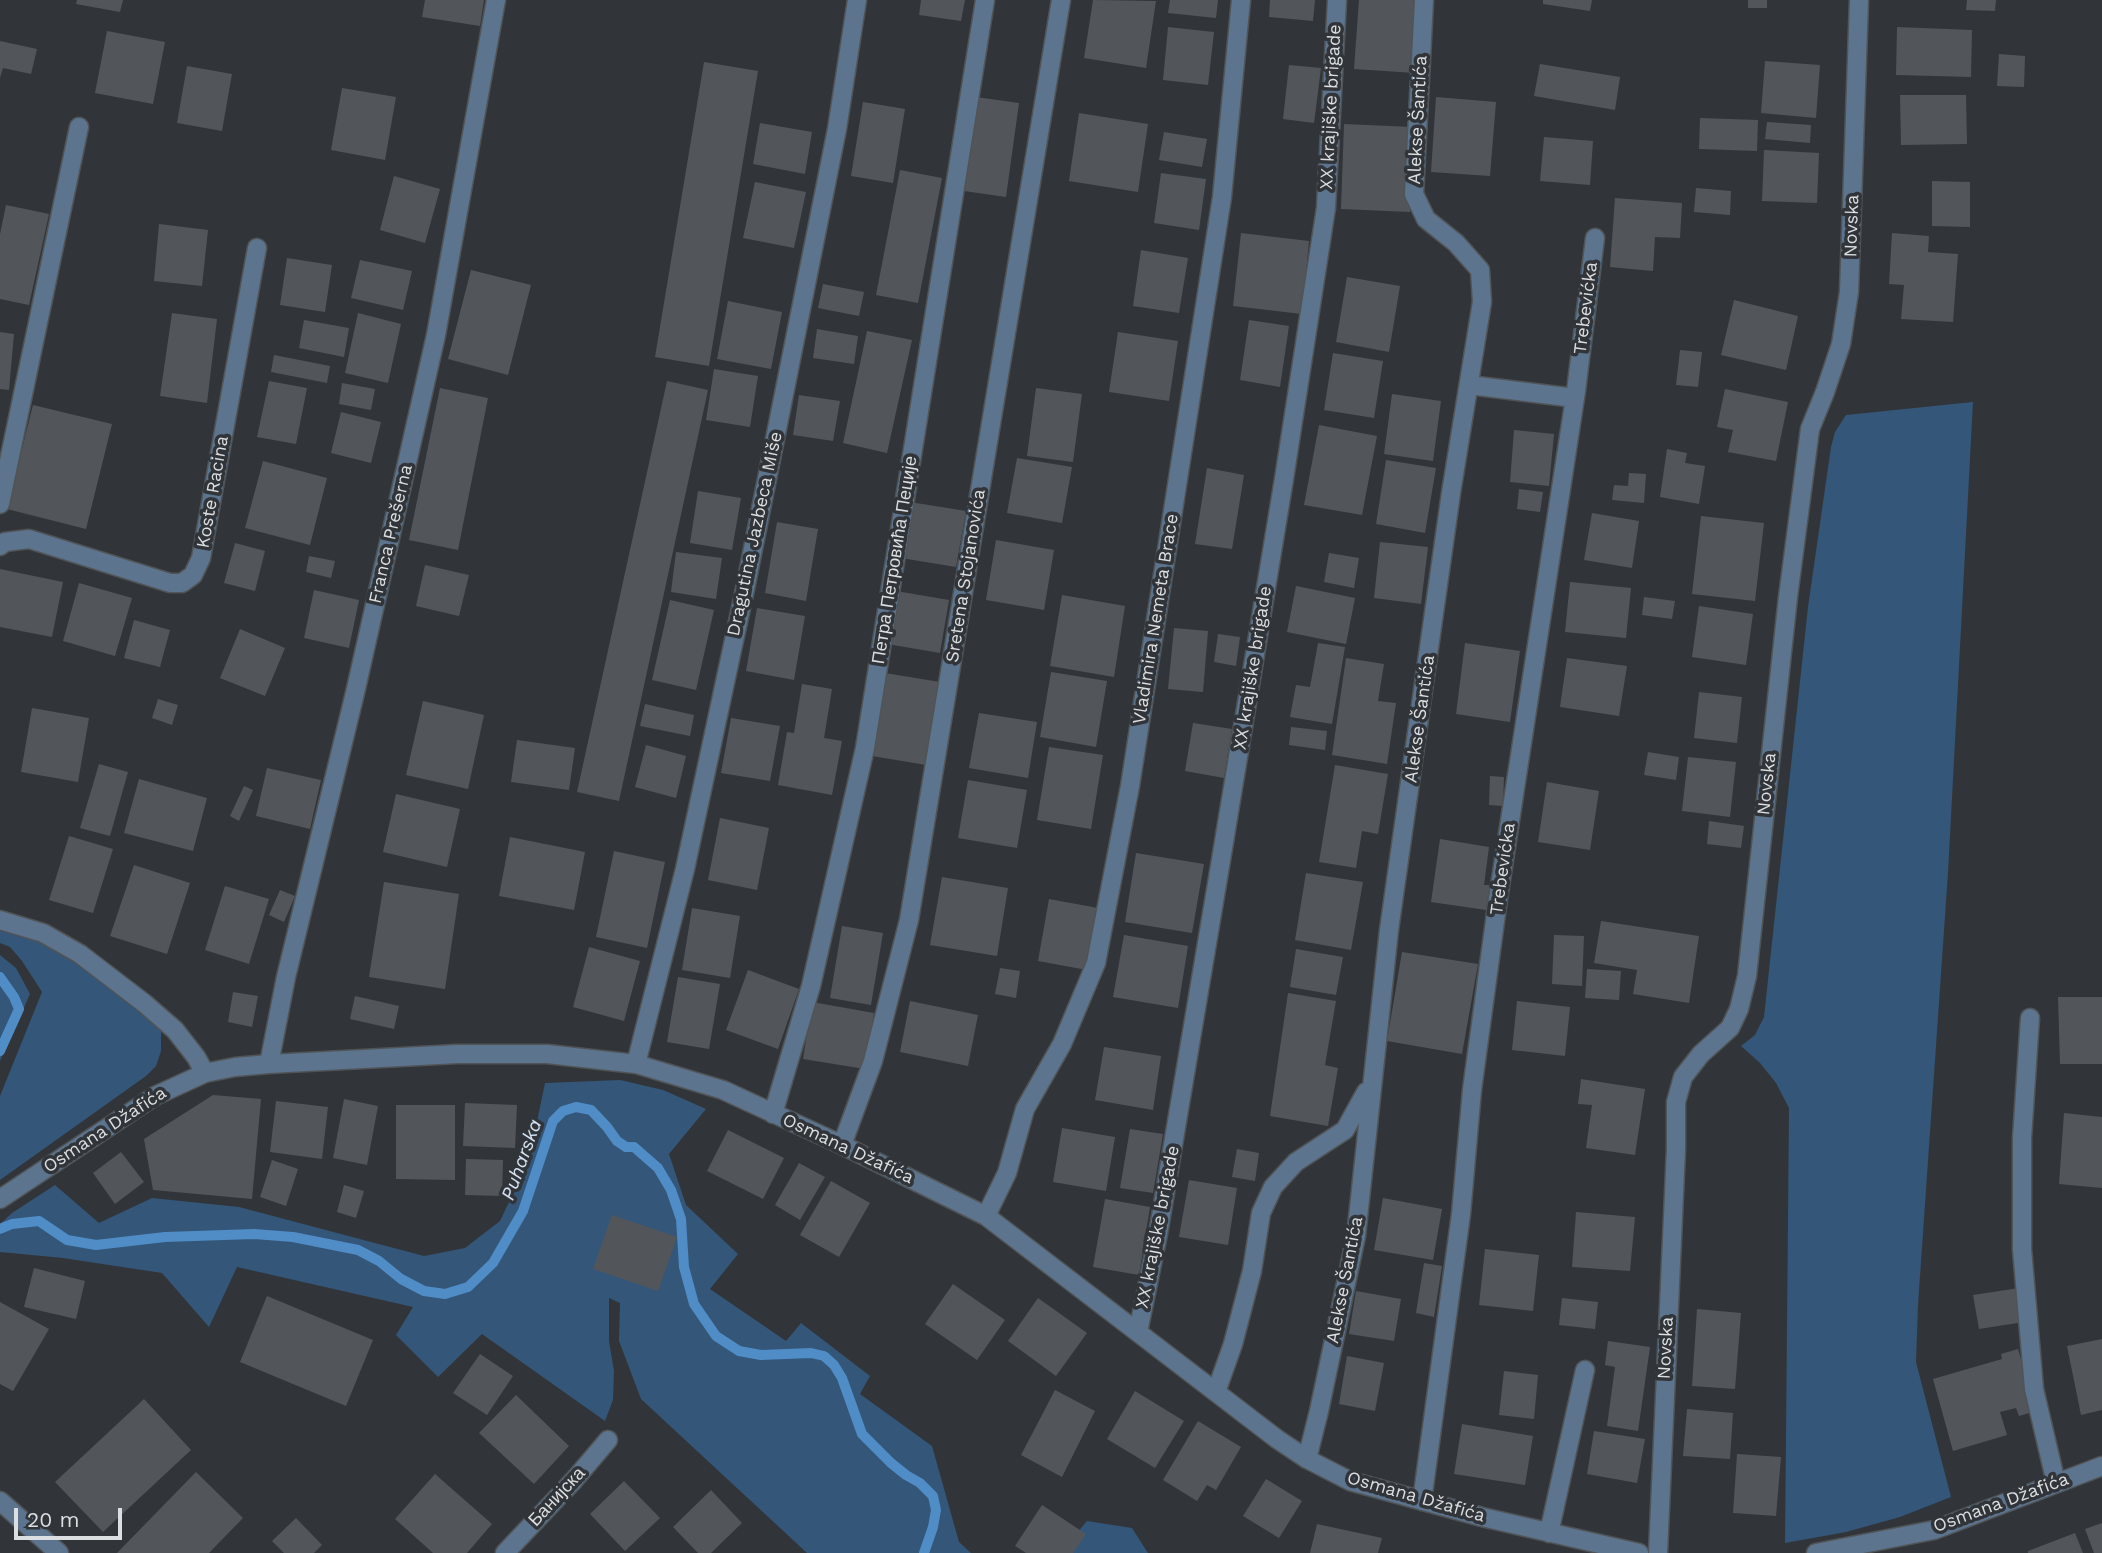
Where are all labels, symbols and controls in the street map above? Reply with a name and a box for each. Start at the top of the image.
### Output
street label: XX krajiške brigade [1316,24,1346,190]
street label: Alekse Šantića [1404,55,1432,185]
street label: Novska [1840,194,1864,258]
street label: Trebevićka [1570,261,1602,355]
street label: Dragutina Jazbeca Miše [723,430,787,638]
street label: Koste Racina [192,434,234,550]
street label: Петра Петровића Пеције [868,454,922,666]
street label: Franca Prešerna [365,462,417,606]
street label: Sretena Stojanovića [942,488,990,664]
street label: Vladimira Nemeta Brace [1129,512,1183,726]
street label: XX krajiške brigade [1229,585,1277,751]
street label: Alekse Šantića [1400,654,1440,784]
street label: Novska [1753,752,1781,816]
street label: Trebevićka [1486,821,1520,917]
street label: Osmana Džafića [39,1082,171,1178]
street label: Osmana Džafića [779,1109,917,1189]
water label: Puharska [497,1117,547,1203]
street label: XX krajiške brigade [1132,1144,1184,1310]
street label: Alekse Šantića [1322,1215,1368,1345]
street label: Novska [1654,1316,1678,1380]
street label: Банијска [524,1463,590,1531]
street label: Osmana Džafića [1345,1467,1487,1527]
street label: Osmana Džafića [1930,1468,2072,1538]
scale bar [18,1494,126,1538]
text: 20 m [27,1507,79,1532]

